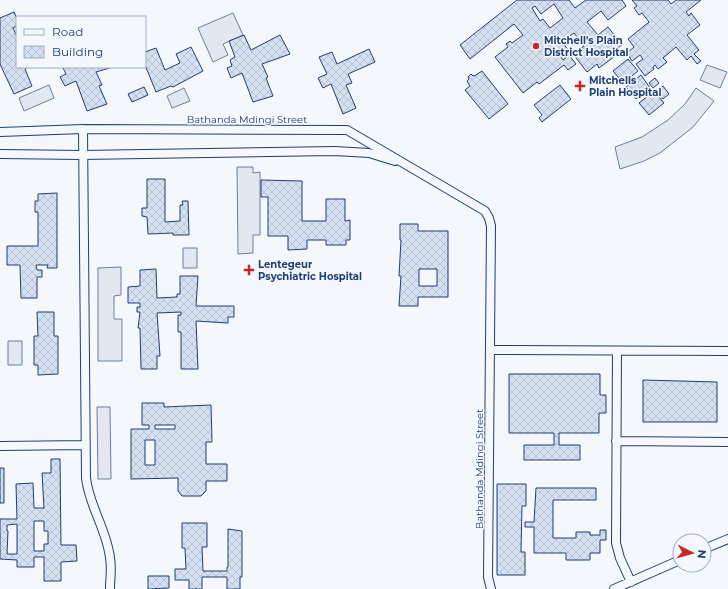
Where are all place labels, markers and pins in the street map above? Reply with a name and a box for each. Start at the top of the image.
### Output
place label: Mitchell's Plain District Hospital [544,34,629,59]
marker: Mitchell's Plain District Hospital [531,41,541,51]
place label: Mitchells Plain Hospital [589,74,661,99]
marker: Mitchells Plain Hospital [574,80,586,92]
place label: Lentegeur Psychiatric Hospital [258,258,362,283]
marker: Lentegeur Psychiatric Hospital [243,264,255,276]

